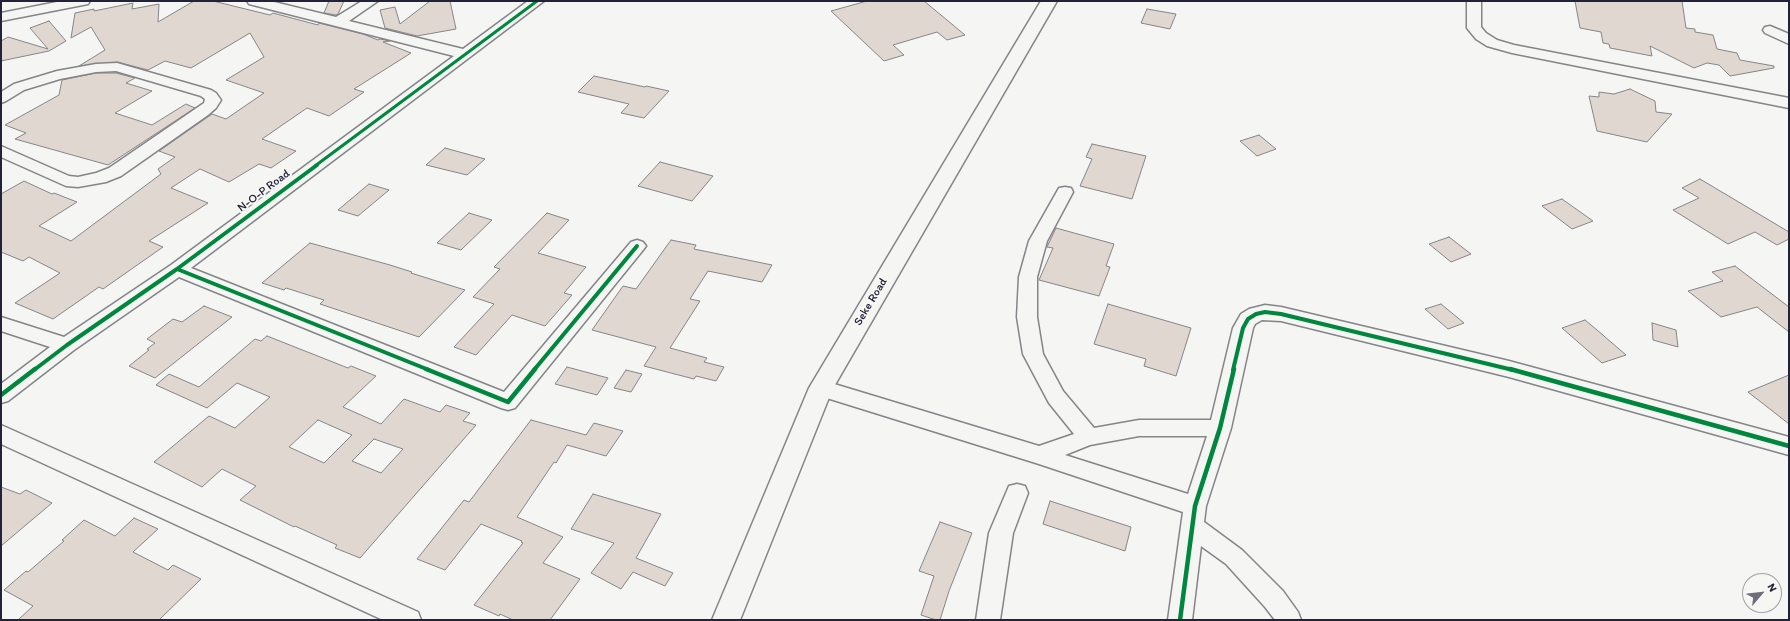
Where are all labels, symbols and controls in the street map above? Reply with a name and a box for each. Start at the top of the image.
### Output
street label: N-O-P Road [235,167,293,215]
street label: Seke Road [851,276,891,328]
north arrow [1742,573,1782,613]
text: N [1765,581,1780,594]

